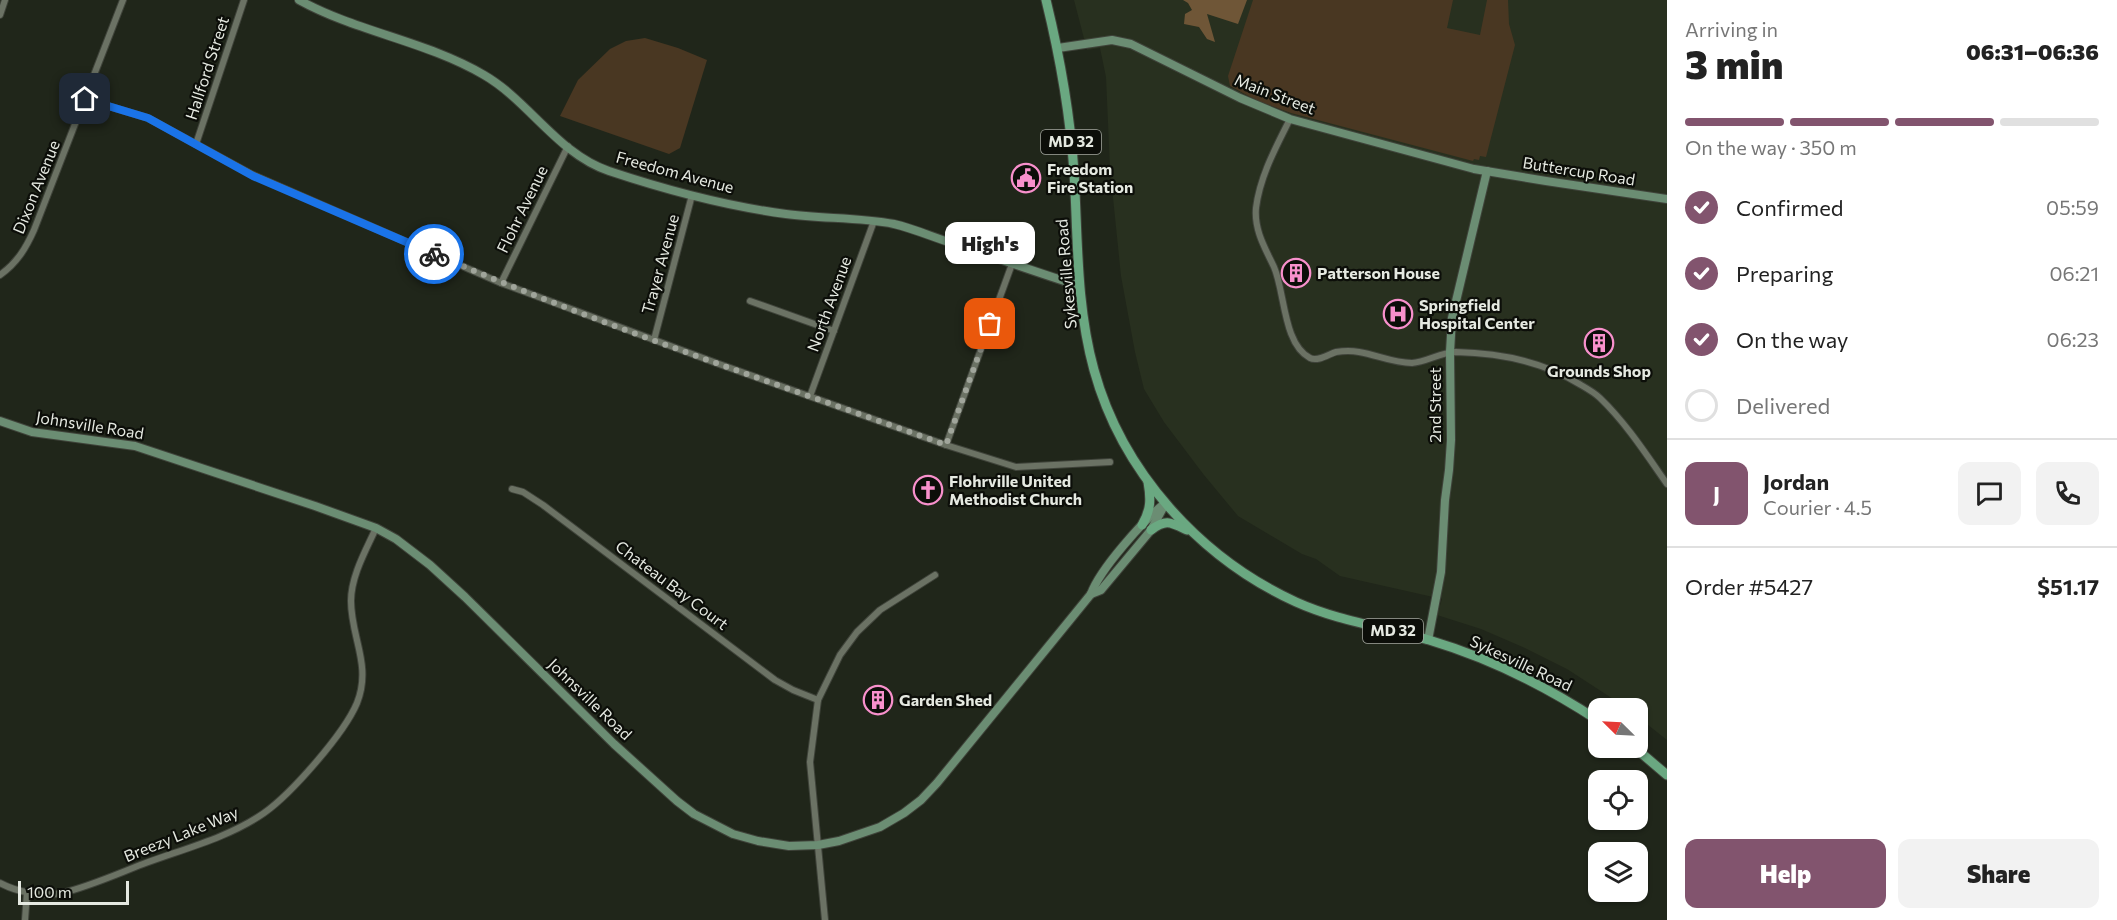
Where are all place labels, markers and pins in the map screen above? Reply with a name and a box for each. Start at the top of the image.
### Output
pin [59,73,110,124]
place label: Freedom Fire Station [1047,159,1133,196]
public building icon: Freedom Fire Station [1010,162,1042,194]
callout: High's [945,222,1035,264]
building icon: Patterson House [1280,257,1312,289]
place label: Patterson House [1317,263,1440,282]
place label: Springfield Hospital Center [1419,295,1535,332]
pin [964,298,1015,349]
hospital icon: Springfield Hospital Center [1382,298,1414,330]
building icon: Grounds Shop [1583,327,1615,359]
place label: Grounds Shop [1547,361,1651,380]
place label: Flohrville United Methodist Church [949,471,1082,508]
church icon: Flohrville United Methodist Church [912,474,944,506]
building icon: Garden Shed [862,684,894,716]
place label: Garden Shed [899,690,992,709]

